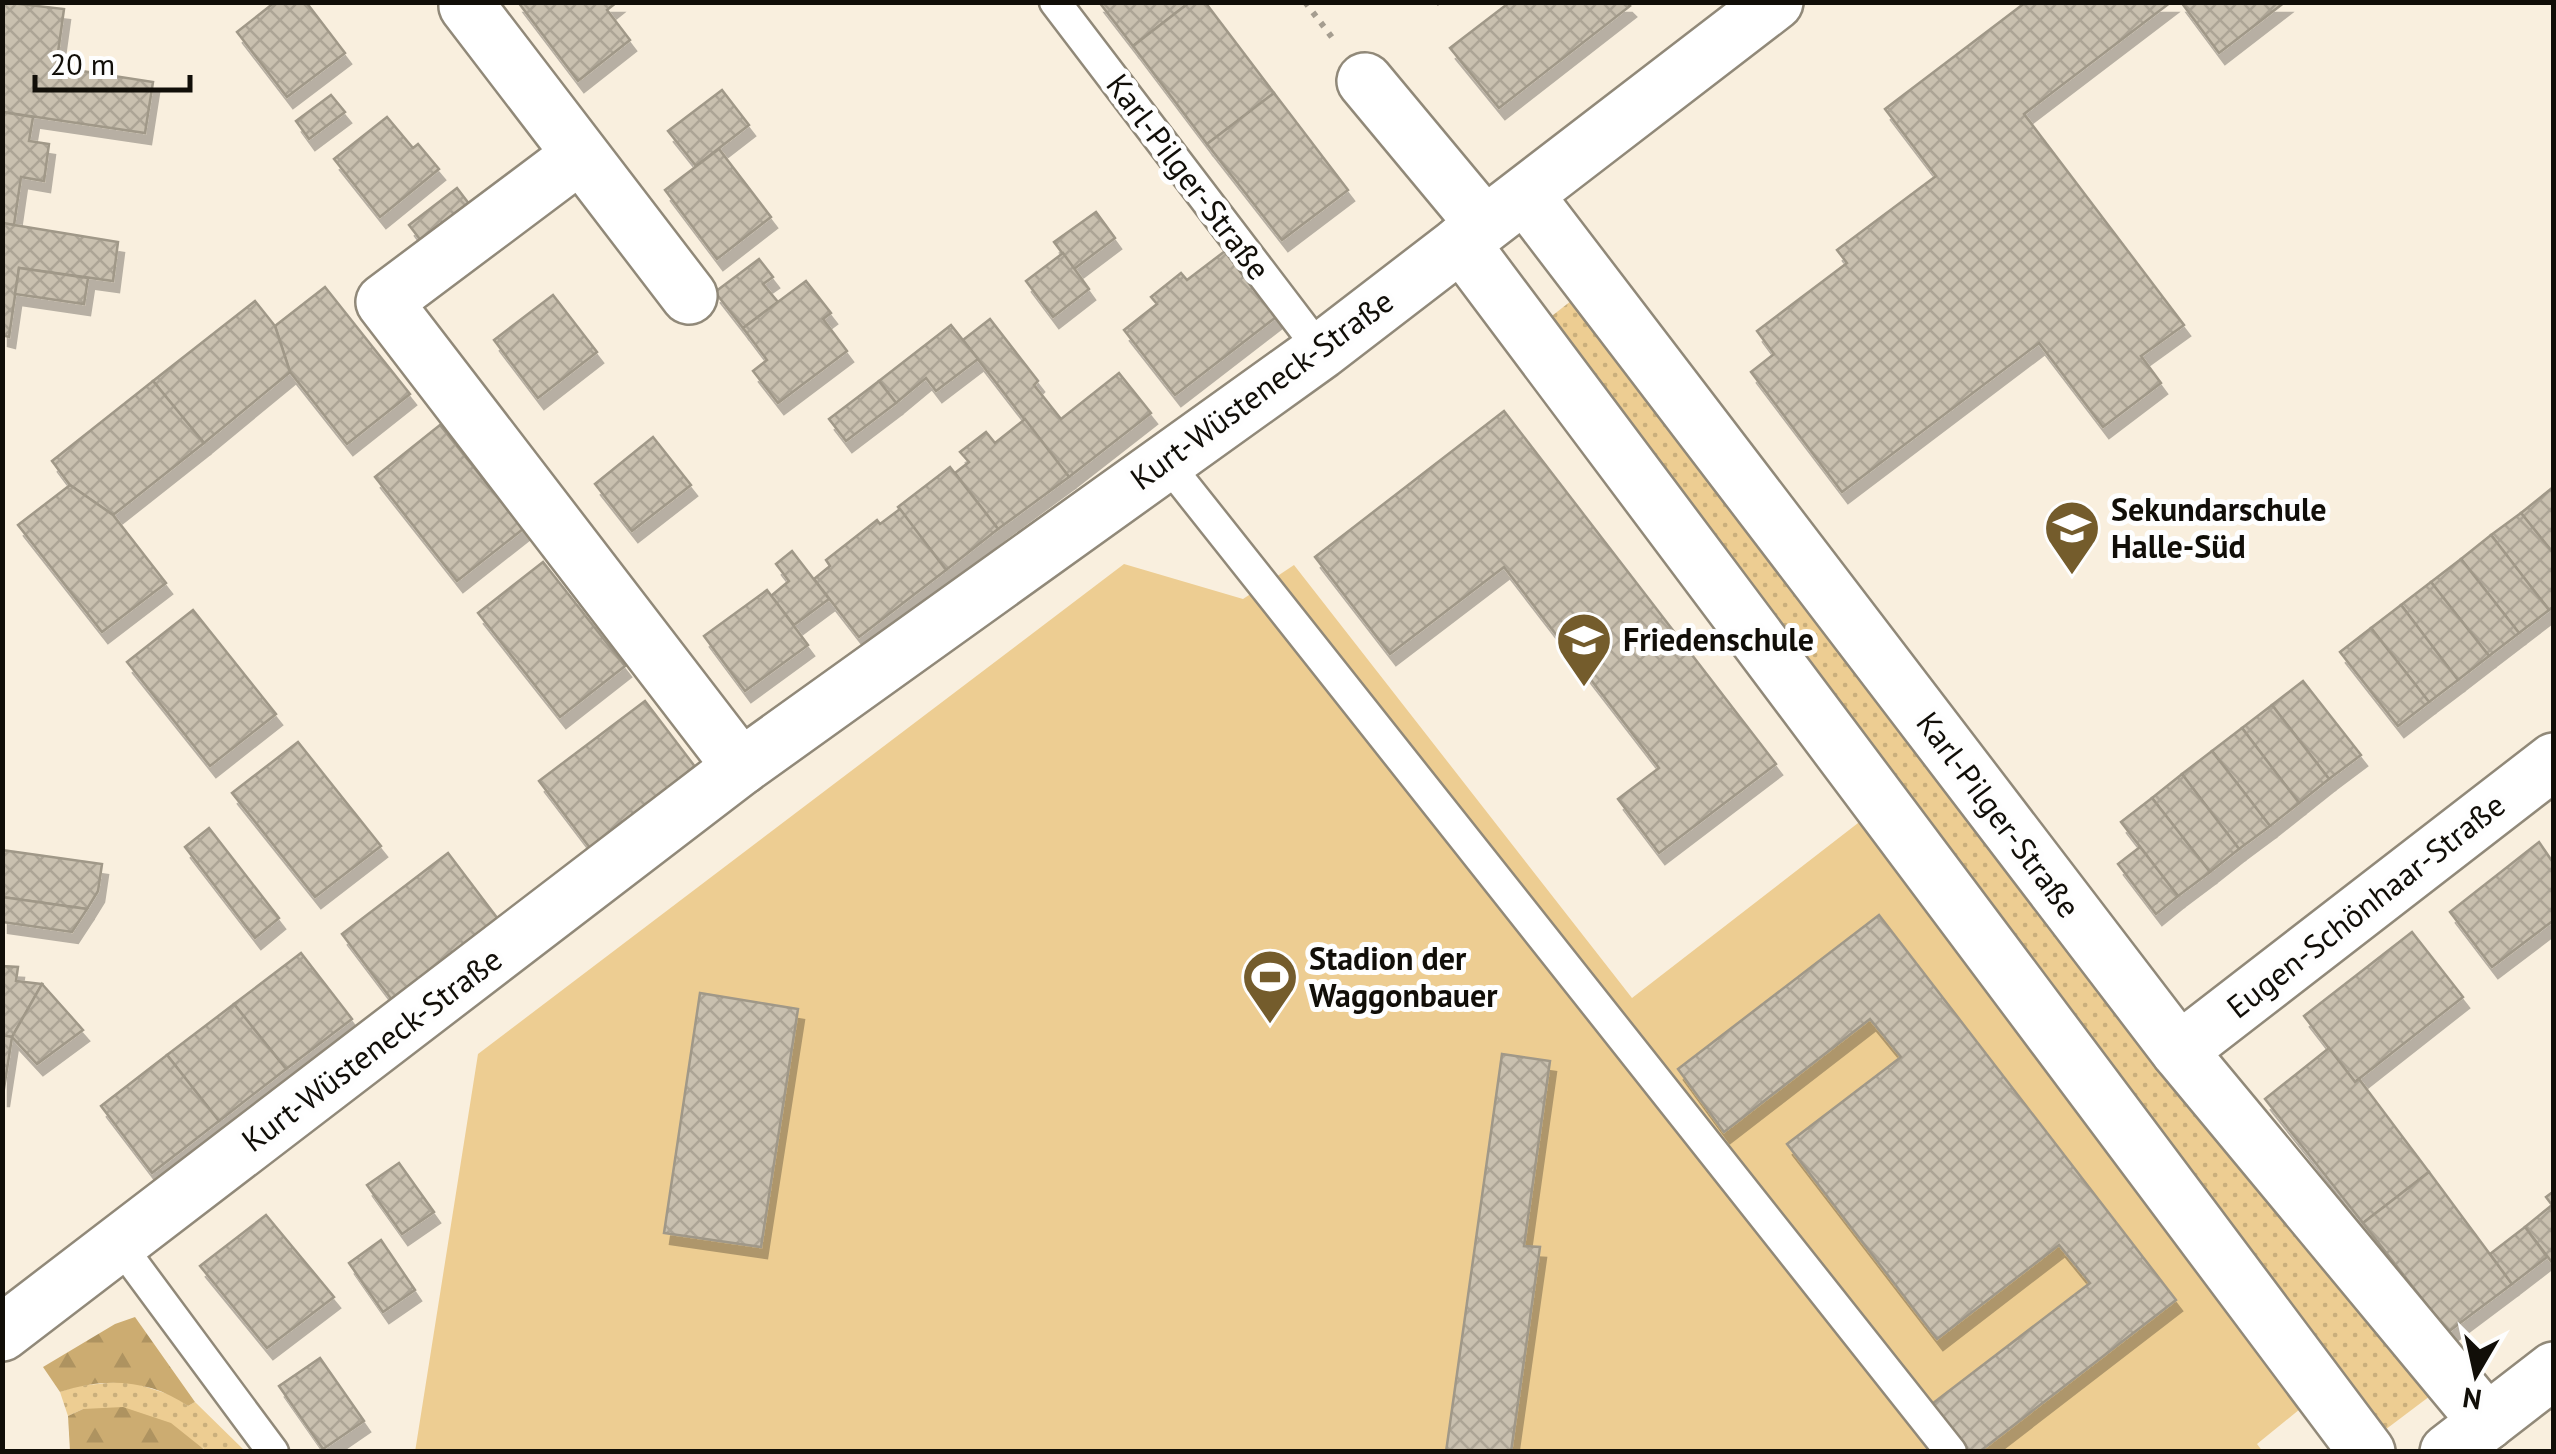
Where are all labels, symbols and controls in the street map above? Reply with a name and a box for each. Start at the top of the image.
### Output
scale bar [35,30,190,92]
text: 20 m [50,44,115,83]
street label: Karl-Pilger-Straße [1097,65,1280,288]
street label: Kurt-Wüsteneck-Straße [1122,280,1401,499]
place label: Sekundarschule Halle-Süd [2111,488,2327,567]
school or university icon: Sekundarschule Halle-Süd [2042,498,2102,577]
school or university icon: Friedenschule [1554,610,1614,689]
place label: Friedenschule [1623,618,1814,660]
street label: Karl-Pilger-Straße [1907,703,2090,926]
street label: Eugen-Schönhaar-Straße [2218,783,2513,1027]
place label: Stadion der Waggonbauer [1309,937,1498,1016]
street label: Kurt-Wüsteneck-Straße [233,938,510,1161]
sports icon: Stadion der Waggonbauer [1240,947,1300,1026]
north arrow [2426,1324,2526,1424]
text: N [2460,1379,2484,1419]

